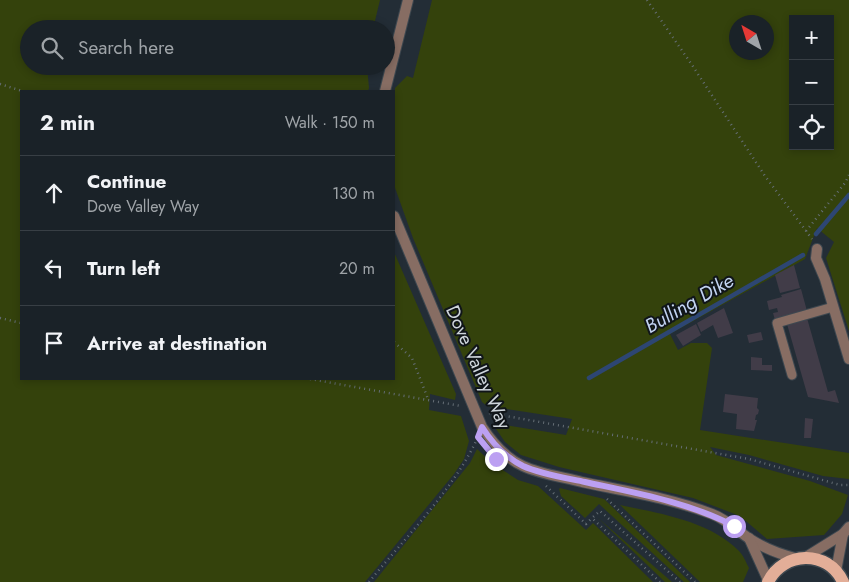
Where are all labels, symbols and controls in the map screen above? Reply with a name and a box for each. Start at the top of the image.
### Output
north arrow [729,15,774,60]
map controls [789,15,834,150]
button: + [789,15,834,60]
search box [20,20,395,75]
icon: search [38,34,66,62]
text: Search here [78,34,174,61]
button: − [789,60,834,105]
button: locate [789,105,834,150]
text: 2 min [40,108,95,138]
text: Walk · 150 m [285,111,375,134]
text: Continue [87,168,166,195]
icon: ahead [40,179,68,207]
text: 130 m [332,182,375,205]
text: Dove Valley Way [87,195,199,218]
icon: left [40,254,68,282]
text: Turn left [87,255,160,282]
text: 20 m [339,257,375,280]
water label: Bulling Dike [639,266,739,341]
street label: Dove Valley Way [439,301,518,434]
icon: arrive [40,329,68,357]
text: Arrive at destination [87,330,267,357]
route end [485,448,508,471]
route start [723,515,746,538]

